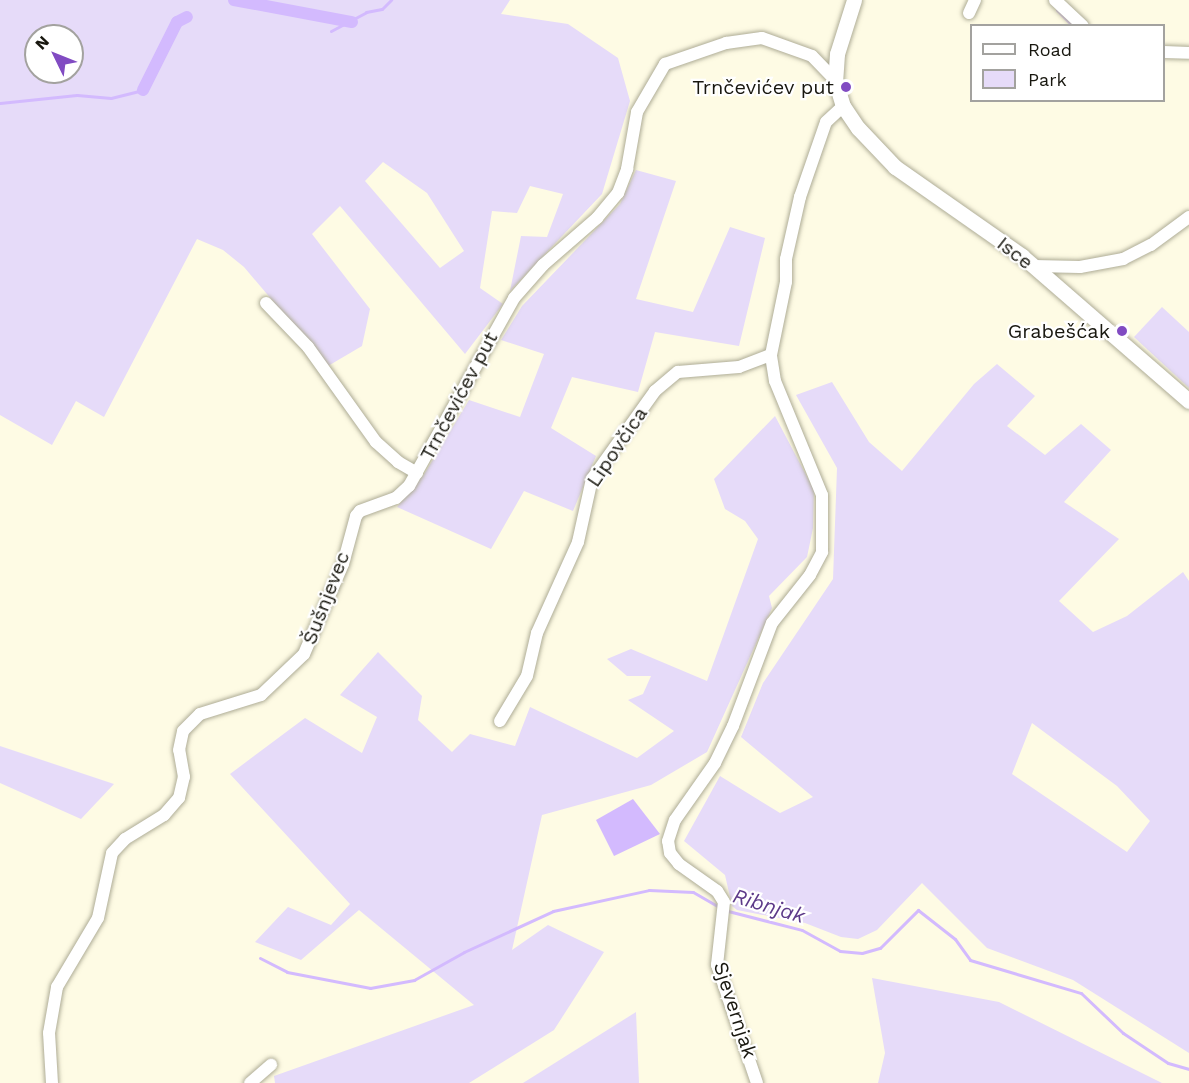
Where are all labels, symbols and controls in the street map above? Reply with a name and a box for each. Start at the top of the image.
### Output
north arrow [24,24,84,84]
legend [970,24,1165,102]
text: N [31,32,53,54]
text: Road [1028,39,1072,60]
text: Park [1028,69,1067,90]
place label: Trnčevićev put [692,75,834,99]
marker: Trnčevićev put [839,80,853,94]
street label: Isce [992,232,1038,274]
place label: Grabešćak [1008,319,1110,343]
marker: Grabešćak [1115,324,1129,338]
street label: Trnčevićev put [415,328,503,464]
street label: Lipovčica [582,402,652,492]
street label: Šušnjevec [297,548,355,648]
water label: Ribnjak [730,883,808,929]
street label: Sjevernjak [708,959,762,1061]

